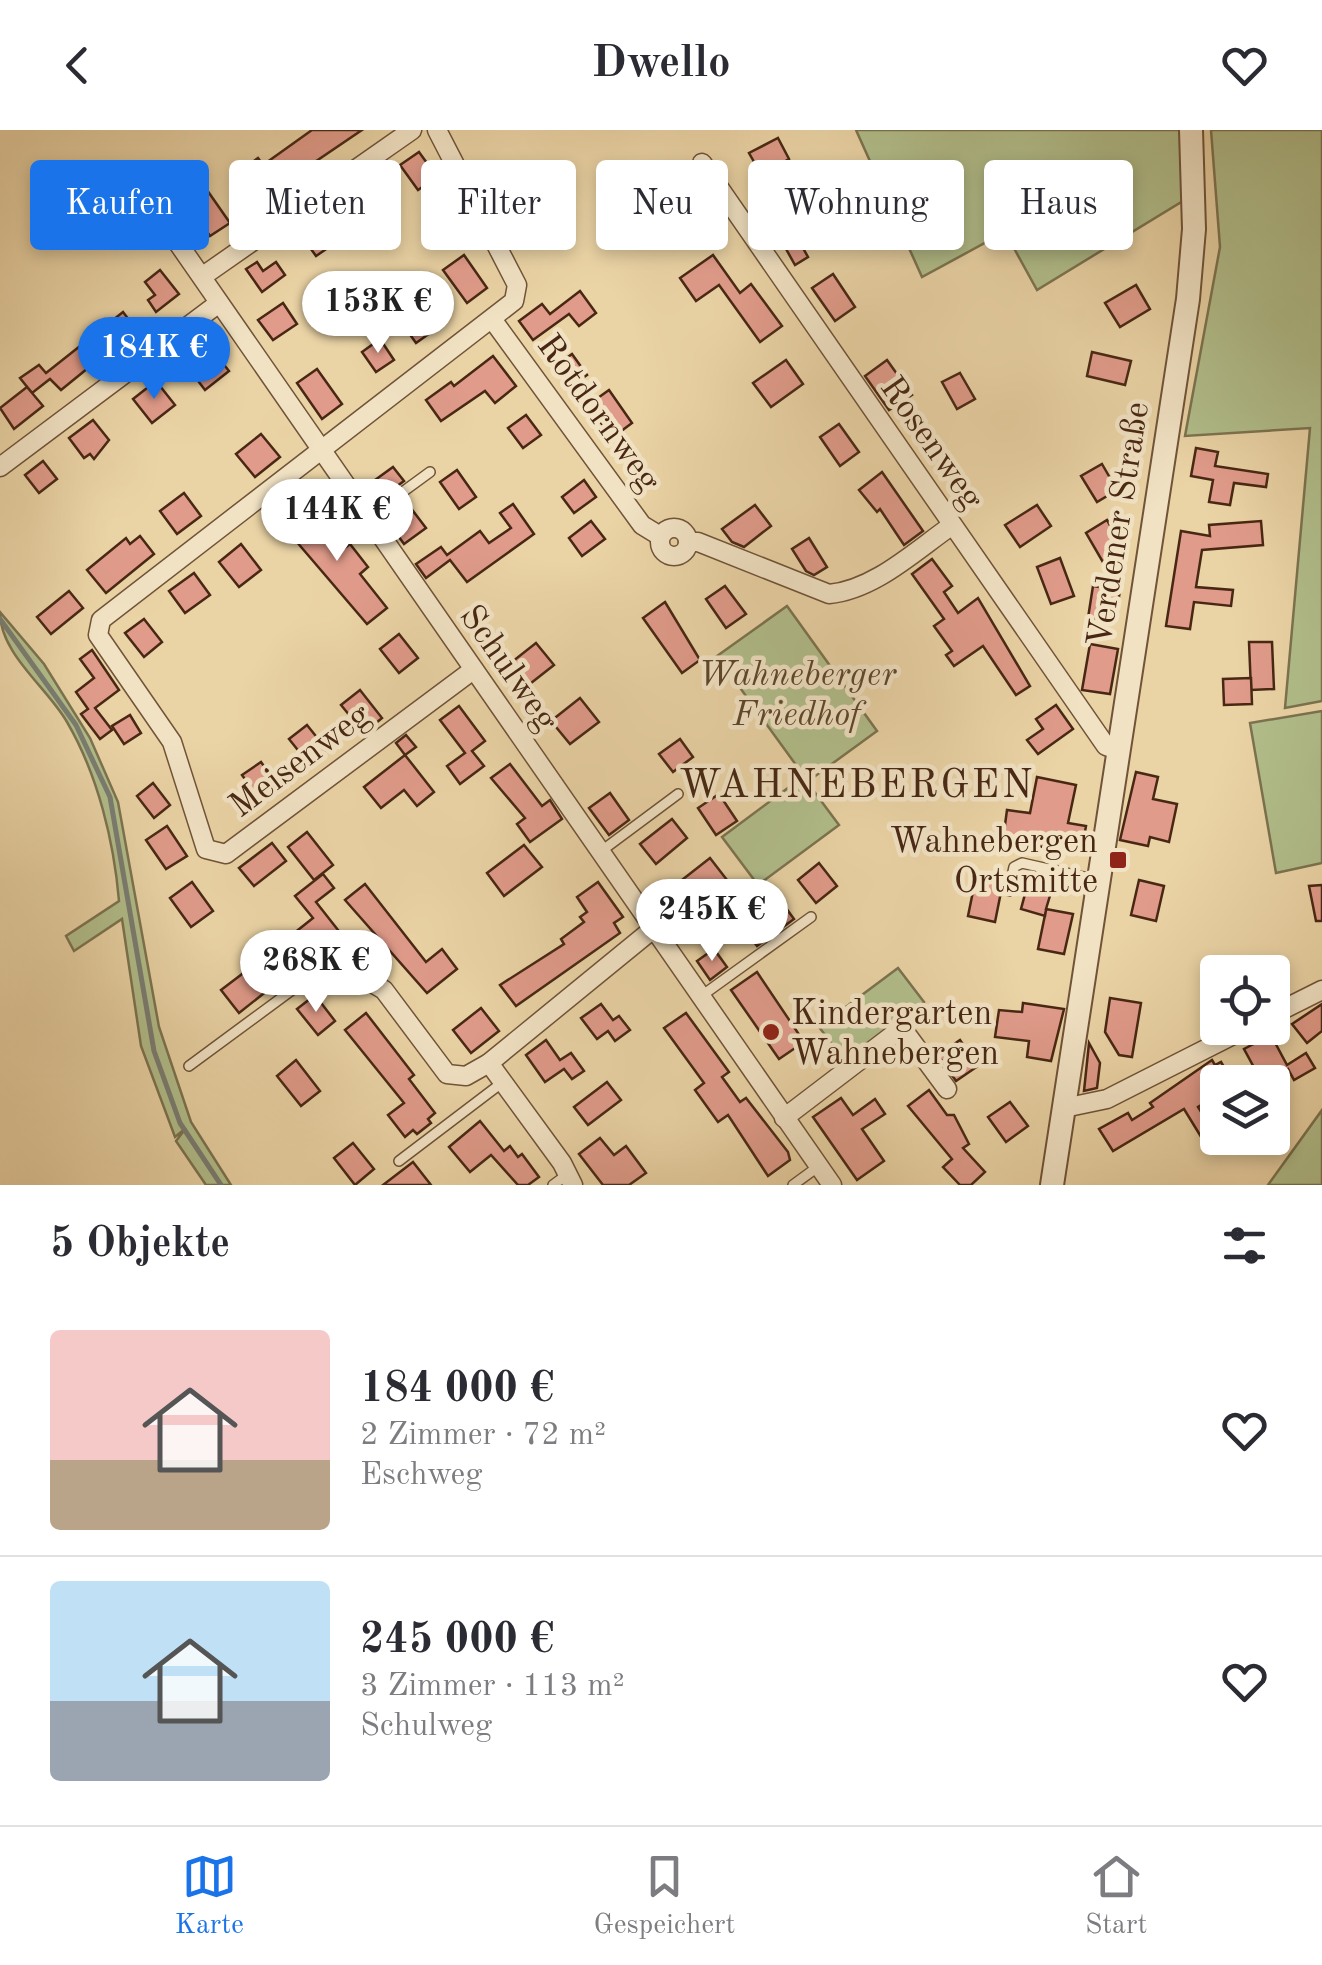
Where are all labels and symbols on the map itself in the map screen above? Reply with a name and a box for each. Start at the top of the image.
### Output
pin: 153K € [297,271,459,356]
pin: 184K € [73,317,235,402]
street label: Rotdornweg [530,329,666,498]
street label: Rosenweg [873,371,989,516]
street label: Verdener Straße [1083,399,1156,649]
pin: 144K € [256,479,418,564]
street label: Schulweg [452,599,564,738]
park label: Wahneberger Friedhof [698,658,897,733]
street label: Meisenweg [224,697,377,825]
district label: WAHNEBERGEN [679,767,1035,807]
place label: Wahnebergen Ortsmitte [890,825,1098,900]
marker: Wahnebergen Ortsmitte [1107,849,1129,871]
pin: 245K € [631,879,793,964]
pin: 268K € [235,930,397,1015]
place label: Kindergarten Wahnebergen [791,997,999,1072]
marker: Kindergarten Wahnebergen [760,1021,782,1043]

